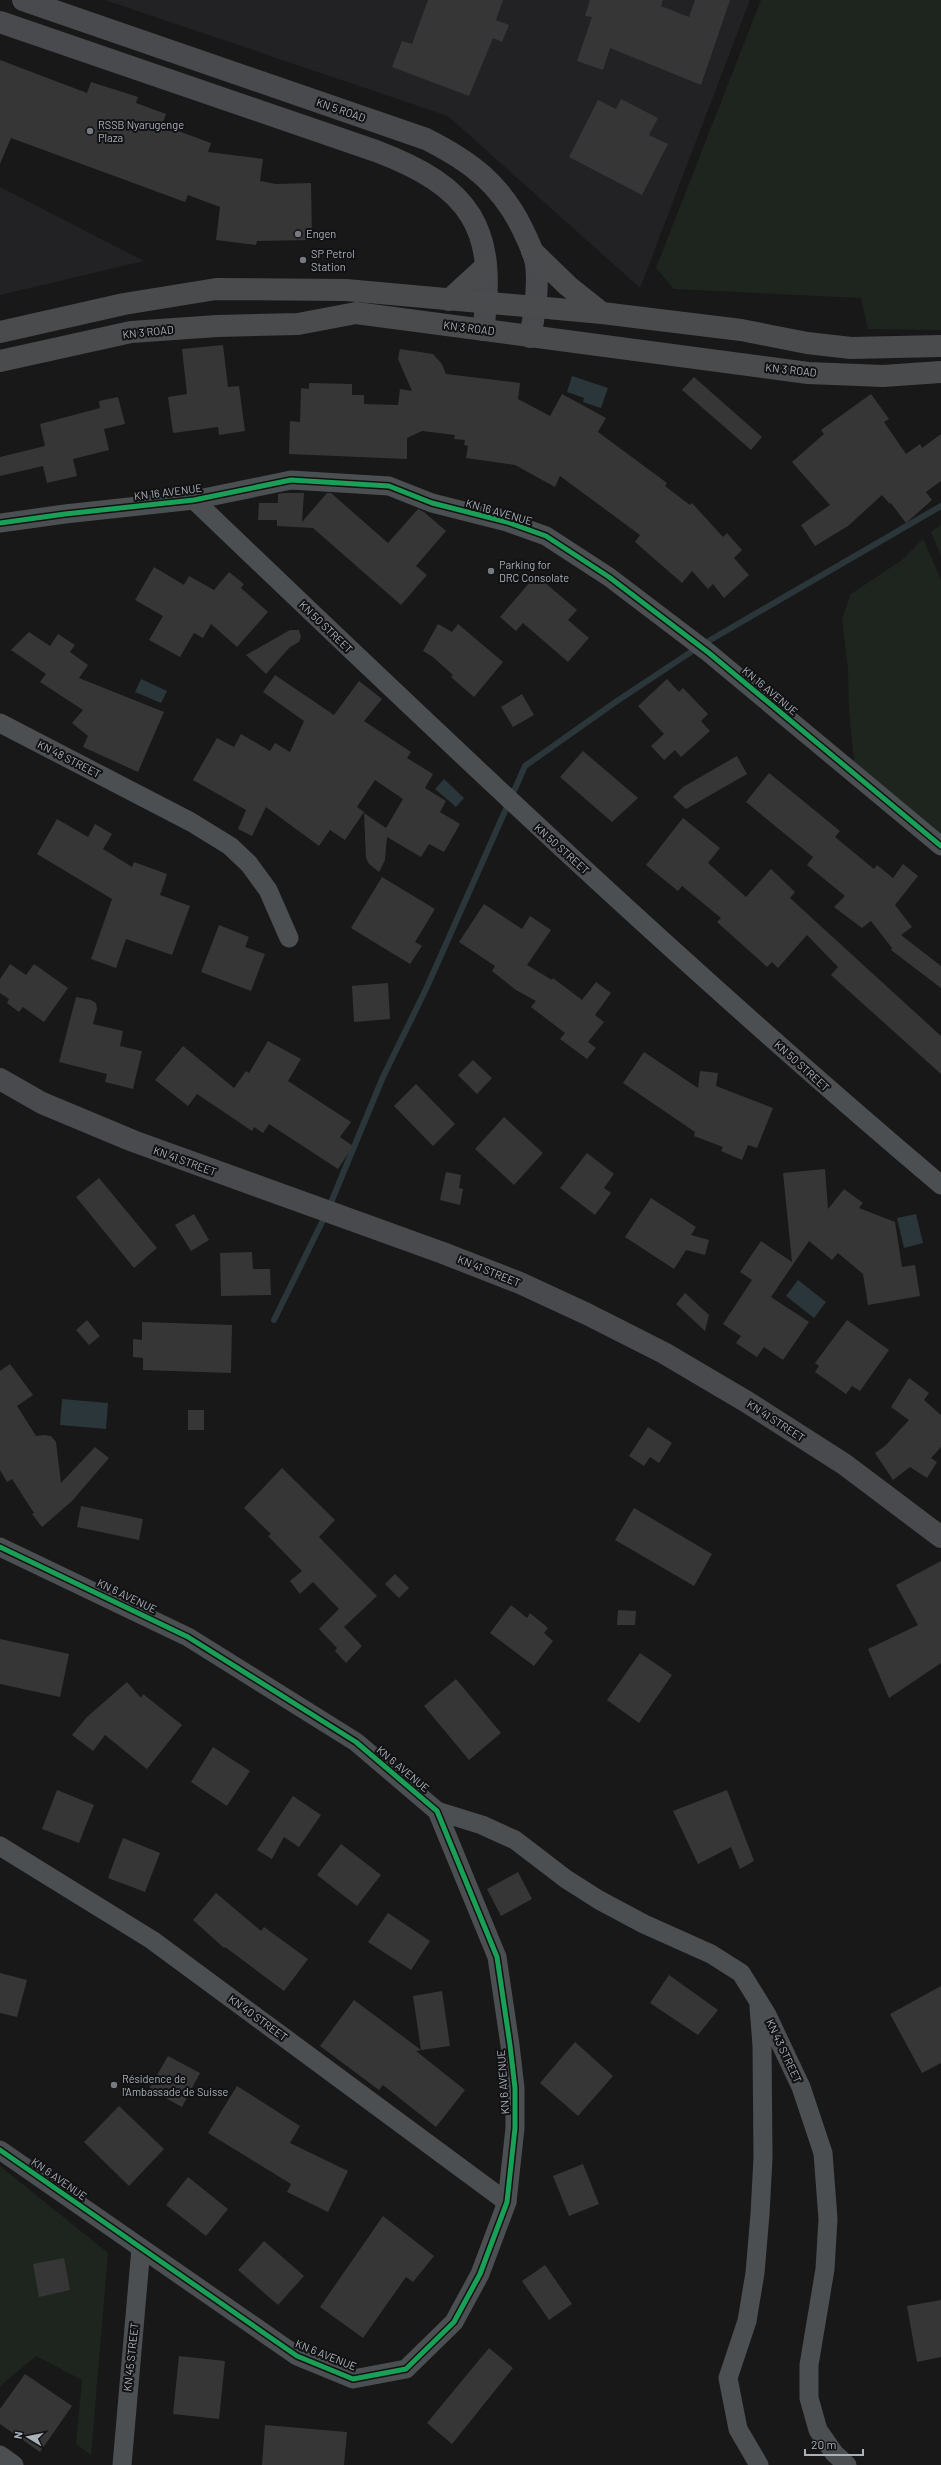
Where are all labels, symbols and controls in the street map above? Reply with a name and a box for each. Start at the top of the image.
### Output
street label: KN 5 ROAD [315,95,368,124]
place label: RSSB Nyarugenge Plaza [98,118,184,144]
marker: RSSB Nyarugenge Plaza [85,126,95,136]
place label: Engen [306,227,336,240]
marker: Engen [293,229,303,239]
place label: SP Petrol Station [311,247,355,273]
marker: SP Petrol Station [298,255,308,265]
street label: KN 3 ROAD [443,318,495,337]
street label: KN 3 ROAD [122,322,174,341]
street label: KN 3 ROAD [765,360,817,379]
street label: KN 16 AVENUE [133,481,203,502]
street label: KN 16 AVENUE [464,496,534,527]
place label: Parking for DRC Consolate [499,558,569,584]
marker: Parking for DRC Consolate [486,566,496,576]
street label: KN 50 STREET [297,598,356,655]
street label: KN 16 AVENUE [740,664,801,718]
street label: KN 48 STREET [35,737,103,780]
street label: KN 50 STREET [532,821,592,877]
street label: KN 50 STREET [772,1038,832,1094]
street label: KN 41 STREET [152,1143,219,1178]
street label: KN 41 STREET [456,1252,522,1289]
street label: KN 41 STREET [745,1397,808,1444]
street label: KN 6 AVENUE [95,1576,159,1616]
street label: KN 6 AVENUE [374,1743,432,1795]
street label: KN 40 STREET [226,1992,290,2043]
street label: KN 43 STREET [764,2017,805,2085]
street label: KN 6 AVENUE [494,2049,511,2115]
place label: Résidence de l'Ambassade de Suisse [122,2072,228,2098]
marker: Résidence de l'Ambassade de Suisse [109,2080,119,2090]
street label: KN 6 AVENUE [29,2155,90,2203]
street label: KN 45 STREET [120,2322,141,2392]
street label: KN 6 AVENUE [294,2336,359,2373]
north arrow [8,2417,48,2457]
text: N [11,2430,25,2440]
scale bar [805,2431,863,2457]
text: 20 m [811,2437,837,2451]

